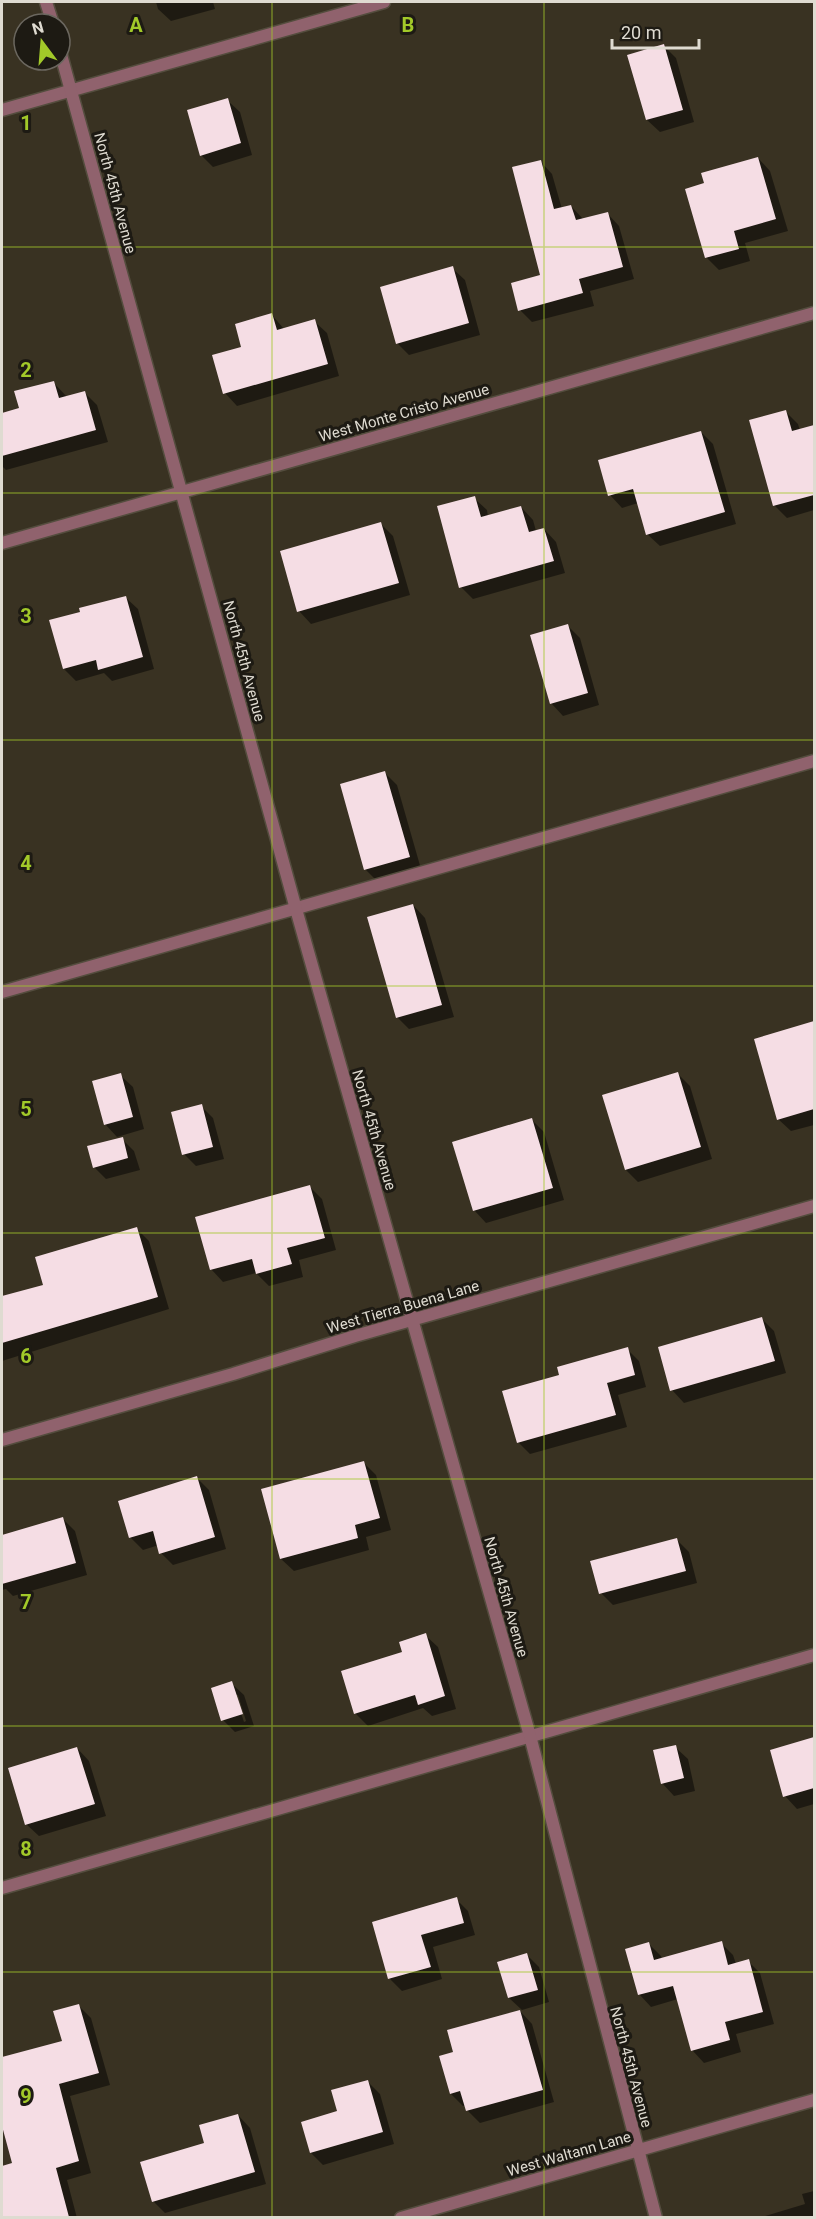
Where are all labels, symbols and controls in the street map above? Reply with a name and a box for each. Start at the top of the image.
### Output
north arrow [12,12,72,72]
scale bar [612,12,699,50]
text: A [129,13,143,37]
text: B [402,13,414,37]
text: N [30,17,46,39]
text: 20 m [621,22,661,43]
text: 1 [20,111,32,135]
street label: North 45th Avenue [90,131,140,255]
text: 2 [20,358,32,382]
street label: West Monte Cristo Avenue [317,380,491,446]
street label: North 45th Avenue [219,599,269,723]
text: 3 [20,604,32,628]
text: 4 [20,851,32,875]
street label: North 45th Avenue [348,1068,400,1192]
text: 5 [20,1097,32,1121]
street label: West Tierra Buena Lane [325,1277,481,1337]
text: 6 [20,1344,32,1368]
street label: North 45th Avenue [480,1535,532,1659]
text: 7 [20,1590,32,1614]
text: 8 [20,1837,32,1861]
street label: North 45th Avenue [606,2005,656,2129]
text: 9 [20,2084,32,2108]
street label: West Waltann Lane [505,2128,633,2180]

